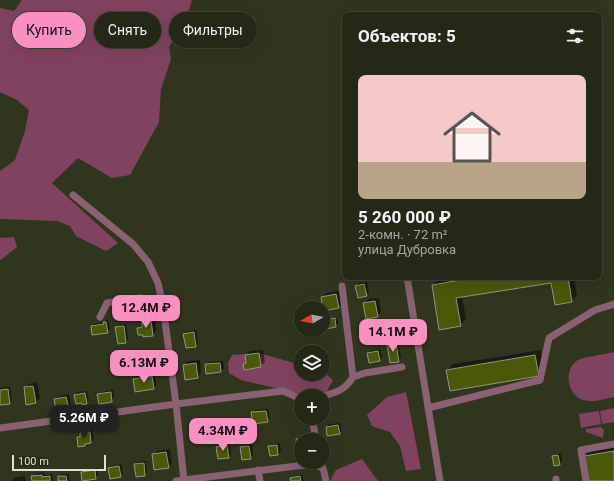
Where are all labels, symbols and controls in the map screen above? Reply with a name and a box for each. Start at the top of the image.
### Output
chip: Купить [12,12,86,48]
chip: Снять [94,12,161,48]
chip: Фильтры [169,12,257,48]
icon: filters [564,25,586,47]
text: Объектов: 5 [358,26,456,46]
icon: home [436,101,508,173]
text: 5 260 000 ₽ [358,207,451,227]
text: 2-комн. · 72 m² [358,227,448,242]
text: улица Дубровка [358,242,456,257]
pin: 12.4M ₽ [109,295,183,329]
text: 12.4M ₽ [121,300,171,315]
north arrow [294,301,330,337]
map controls [294,301,330,469]
pin: 14.1M ₽ [356,319,430,353]
text: 14.1M ₽ [368,324,418,339]
button: layers [294,345,330,381]
pin: 6.13M ₽ [107,350,181,384]
text: 6.13M ₽ [119,355,169,370]
button: + [294,389,330,425]
pin: 5.26M ₽ [47,405,121,439]
text: 5.26M ₽ [59,410,109,425]
pin: 4.34M ₽ [186,418,260,452]
text: 4.34M ₽ [198,423,248,438]
button: − [294,433,330,469]
scale bar [12,453,106,472]
text: 100 m [18,455,49,468]

